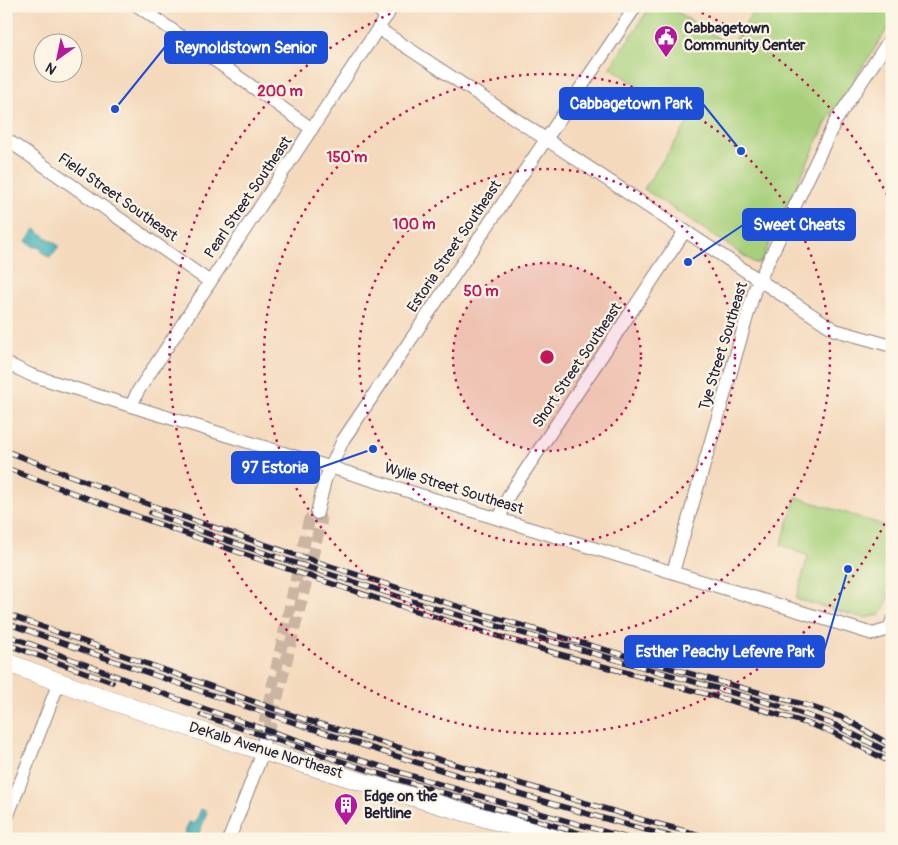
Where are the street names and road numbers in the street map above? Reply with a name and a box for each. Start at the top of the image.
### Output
street label: Pearl Street Southeast [200,132,297,262]
street label: Field Street Southeast [54,149,182,246]
street label: Estoria Street Southeast [403,176,506,316]
street label: Tye Street Southeast [695,279,752,413]
street label: Short Street Southeast [528,298,627,432]
street label: Wylie Street Southeast [382,458,527,519]
street label: DeKalb Avenue Northeast [187,718,346,783]

